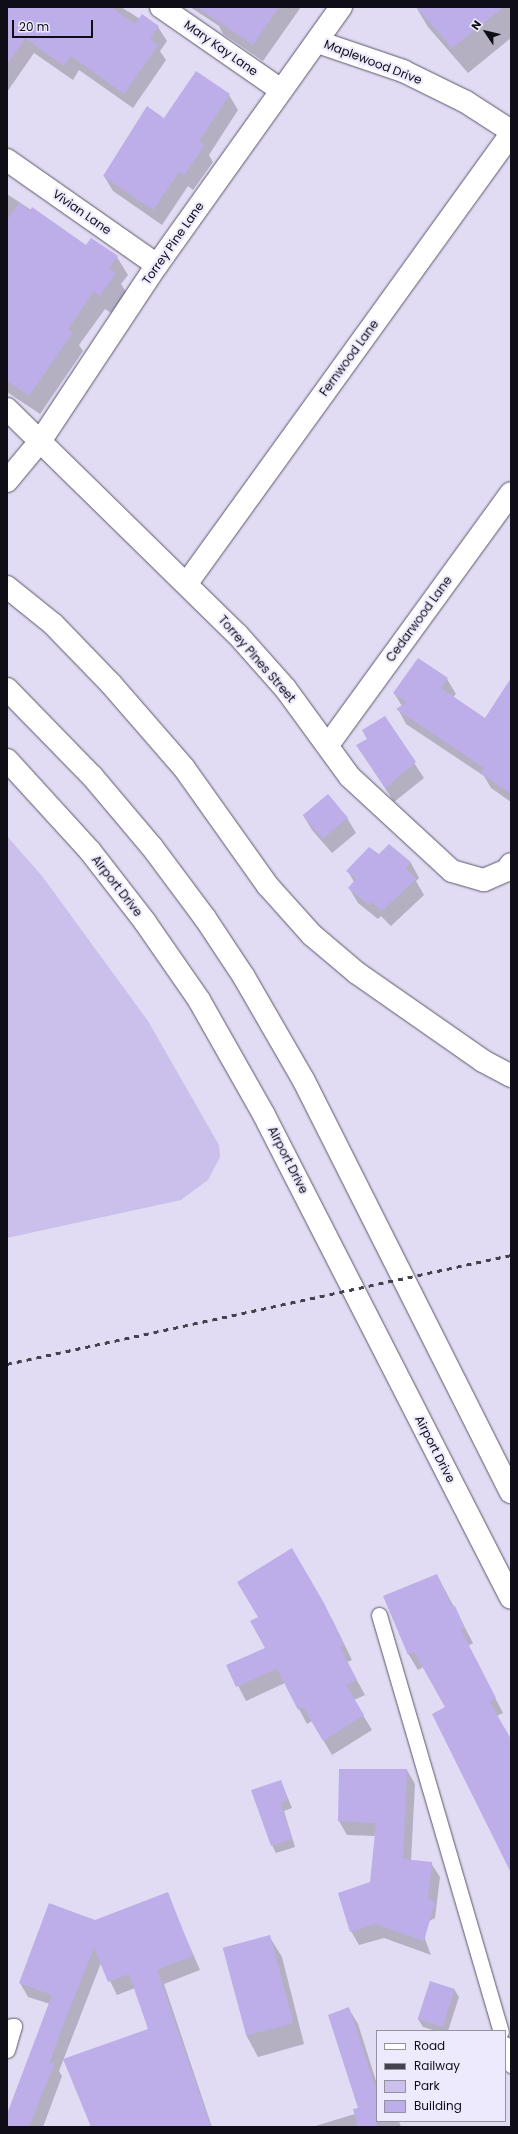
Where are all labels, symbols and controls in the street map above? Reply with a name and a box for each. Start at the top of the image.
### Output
scale bar [14,12,95,38]
north arrow [466,12,506,52]
street label: Mary Kay Lane [181,17,261,79]
text: N [467,17,485,33]
text: 20 m [19,18,49,35]
street label: Maplewood Drive [322,37,424,87]
street label: Vivian Lane [50,187,114,237]
street label: Torrey Pine Lane [139,199,207,287]
street label: Fernwood Lane [317,317,381,399]
street label: Cedarwood Lane [383,573,455,665]
street label: Torrey Pines Street [215,613,299,705]
street label: Airport Drive [89,853,145,919]
street label: Airport Drive [265,1124,311,1196]
street label: Airport Drive [412,1413,458,1485]
legend [376,2030,506,2122]
text: Road [414,2037,445,2054]
text: Railway [414,2057,460,2074]
text: Park [414,2077,440,2094]
text: Building [414,2097,462,2114]

